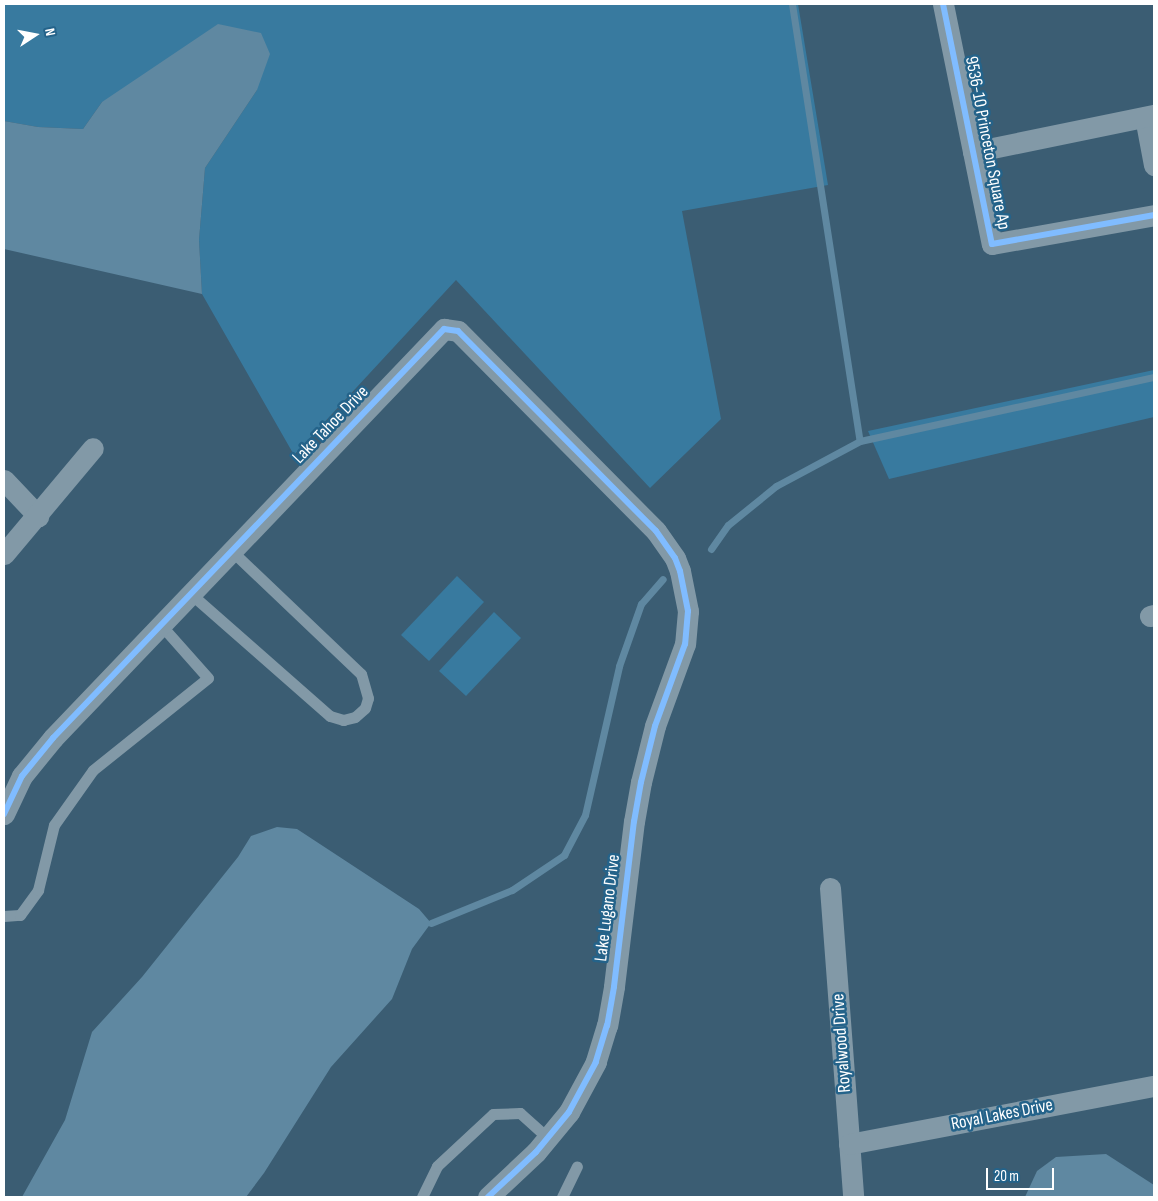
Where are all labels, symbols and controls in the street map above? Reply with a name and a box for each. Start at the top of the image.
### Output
north arrow [10,10,60,60]
text: N [41,27,59,37]
street label: 9536-10 Princeton Square Ap [960,55,1014,231]
street label: Lake Tahoe Drive [288,382,374,468]
street label: Lake Lugano Drive [591,853,625,963]
street label: Royalwood Drive [828,993,856,1093]
street label: Royal Lakes Drive [949,1095,1055,1135]
scale bar [988,1158,1056,1190]
text: 20 m [994,1167,1019,1186]

